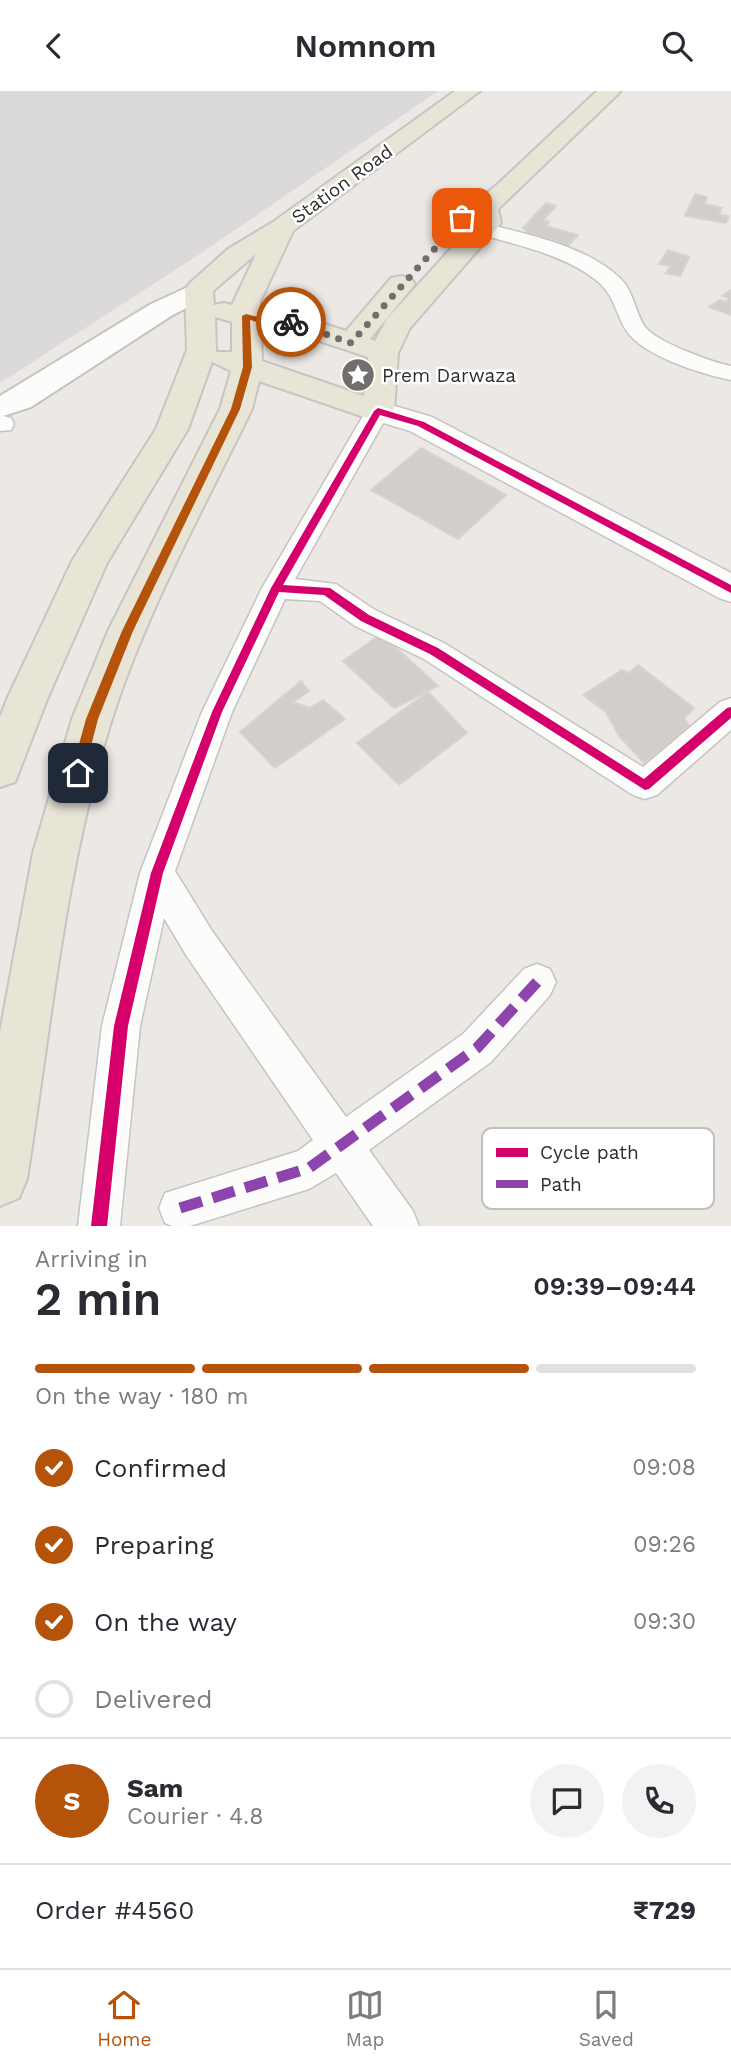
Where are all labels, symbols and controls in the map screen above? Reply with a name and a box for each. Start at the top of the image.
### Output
icon: back [35,27,73,65]
text: Nomnom [294,27,437,65]
icon: search [658,27,696,65]
street label: Station Road [287,140,397,228]
pin [432,188,492,248]
icon: bag [443,199,481,237]
courier [256,287,326,357]
icon: bike [272,303,310,341]
place icon: Prem Darwaza [339,356,377,394]
place label: Prem Darwaza [382,364,516,387]
pin [48,743,108,803]
icon: home [59,754,97,792]
legend [482,1128,714,1209]
text: Cycle path [540,1141,639,1164]
text: Path [540,1173,582,1196]
text: Arriving in [35,1246,148,1273]
text: 09:39–09:44 [533,1271,696,1301]
text: 2 min [35,1272,161,1326]
text: On the way · 180 m [35,1383,248,1410]
icon: check [35,1449,73,1487]
text: Confirmed [94,1453,227,1483]
text: 09:08 [632,1454,696,1481]
icon: check [35,1526,73,1564]
text: Preparing [94,1530,214,1560]
text: 09:26 [633,1531,696,1558]
icon: check [35,1603,73,1641]
text: On the way [94,1607,237,1637]
text: 09:30 [633,1608,696,1635]
text: Delivered [94,1684,213,1714]
button: chat [530,1764,604,1838]
button: phone [622,1764,696,1838]
text: Sam [127,1773,183,1803]
text: S [64,1786,80,1816]
text: Courier · 4.8 [127,1803,263,1830]
text: Order #4560 [35,1895,194,1925]
text: ₹729 [633,1895,696,1925]
tab: Home [97,1986,151,2051]
tab: Map [346,1986,384,2051]
tab: Saved [579,1986,634,2051]

